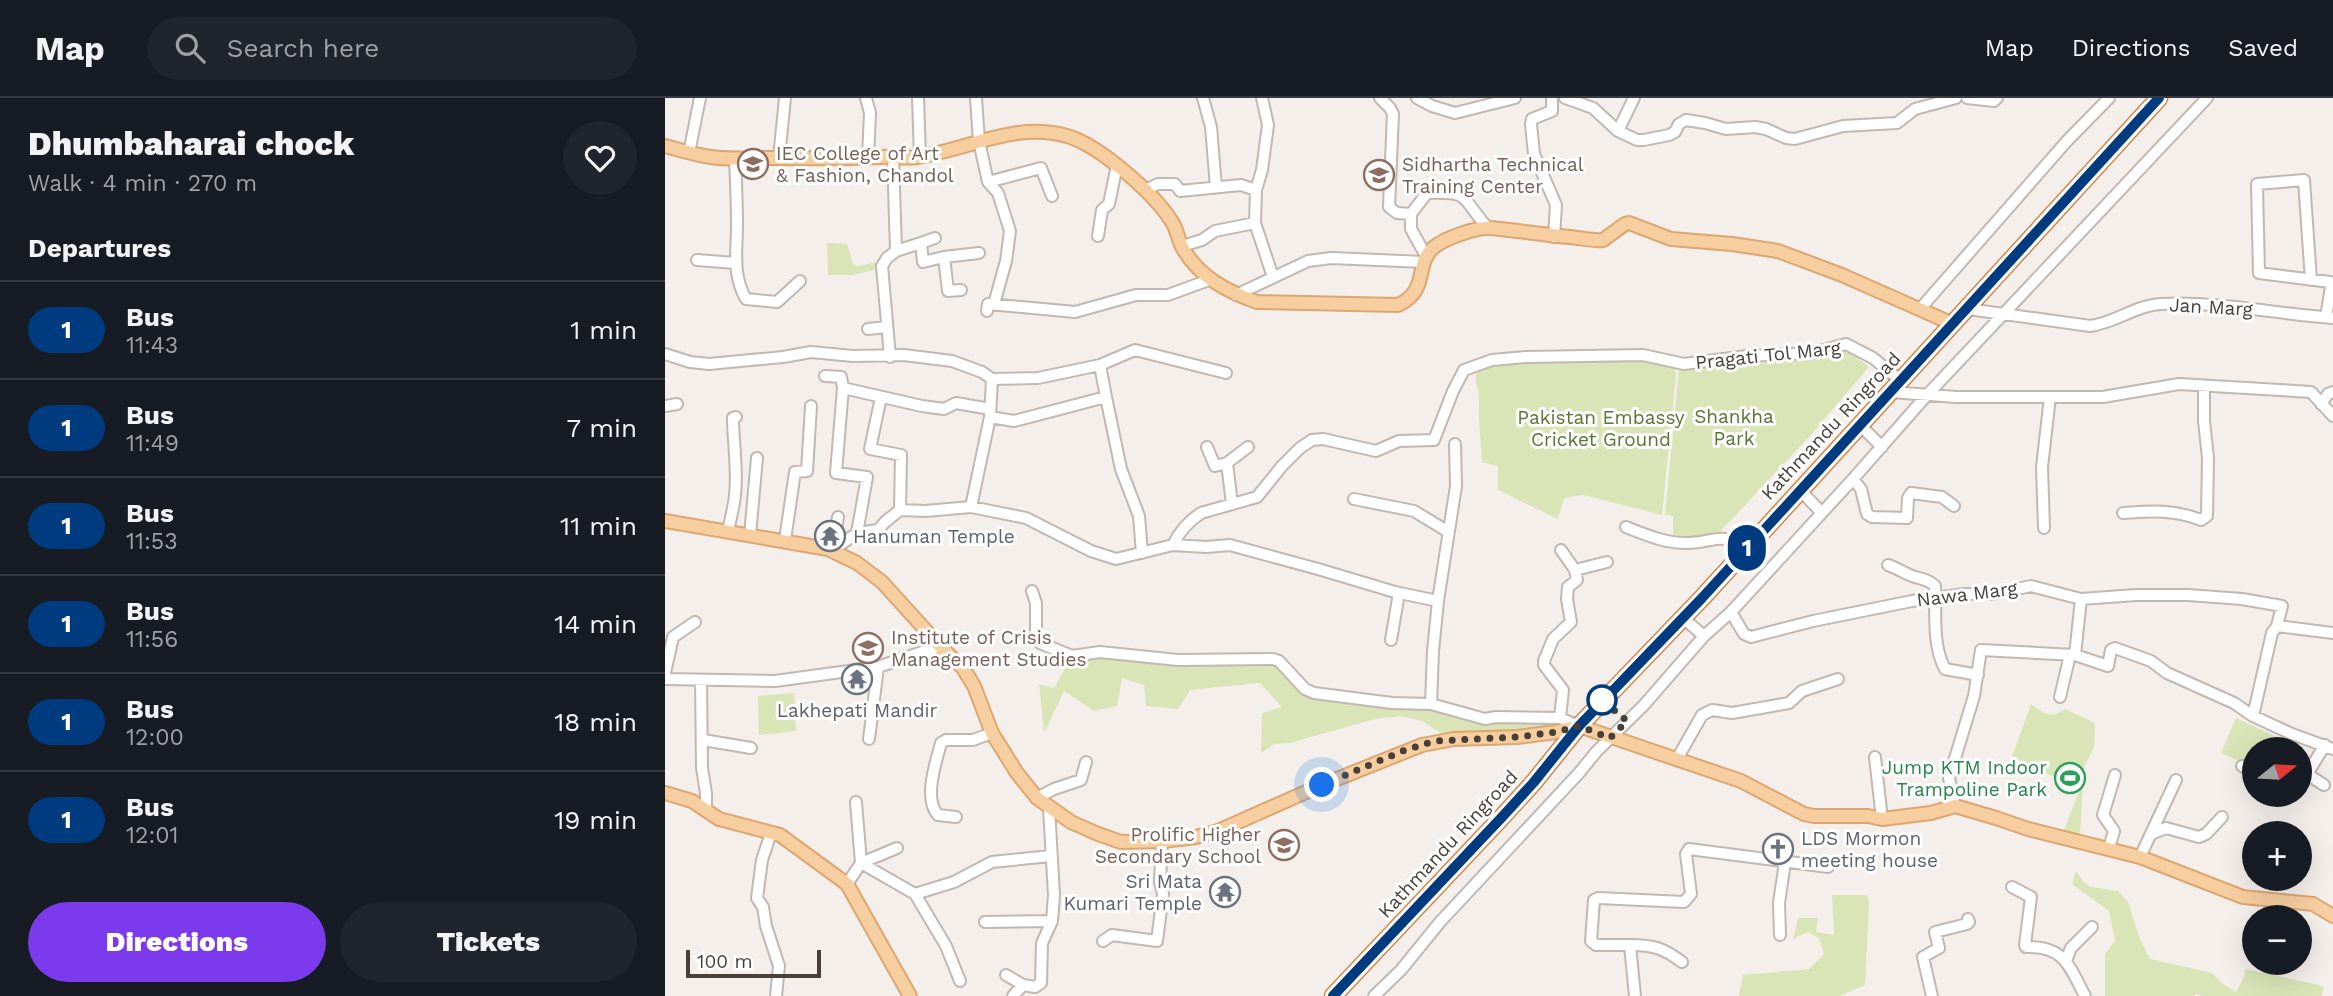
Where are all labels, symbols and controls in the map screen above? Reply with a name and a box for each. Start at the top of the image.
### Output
search box [147,17,637,80]
text: Map [35,29,105,68]
icon: search [171,29,209,67]
text: Search here [227,33,379,63]
text: Map [1985,34,2034,62]
text: Directions [2072,34,2190,62]
text: Saved [2228,34,2298,62]
button: heart [563,121,637,195]
text: Dhumbaharai chock [28,124,354,163]
place label: IEC College of Art & Fashion, Chandol [776,142,954,187]
school or university icon: IEC College of Art & Fashion, Chandol [736,147,770,181]
place label: Sidhartha Technical Training Center [1402,153,1584,198]
school or university icon: Sidhartha Technical Training Center [1362,158,1396,192]
text: Walk · 4 min · 270 m [28,170,257,197]
text: Departures [28,233,171,263]
street label: Jan Marg [2169,293,2254,321]
text: Bus [126,302,174,332]
text: 1 min [570,315,637,345]
text: 1 [61,316,72,344]
text: 11:43 [126,332,178,359]
street label: Pragati Tol Marg [1694,336,1843,374]
street label: Kathmandu Ringroad [1756,347,1906,505]
text: Bus [126,400,174,430]
park label: Shankha Park [1694,405,1774,450]
park label: Pakistan Embassy Cricket Ground [1517,406,1685,451]
text: 7 min [567,413,637,443]
text: 1 [61,414,72,442]
text: 11:49 [126,430,179,457]
text: Bus [126,498,174,528]
text: 11 min [560,511,637,541]
text: 1 [61,512,72,540]
temple icon: Hanuman Temple [813,519,847,553]
place label: Hanuman Temple [853,525,1015,548]
line badge: 1 [1724,525,1770,571]
text: 11:53 [126,528,178,555]
text: 1 [1742,534,1752,562]
street label: Nawa Marg [1915,576,2019,612]
text: Bus [126,596,174,626]
text: 14 min [554,609,637,639]
text: 1 [61,610,72,638]
text: 11:56 [126,626,178,653]
place label: Institute of Crisis Management Studies [891,626,1086,671]
school or university icon: Institute of Crisis Management Studies [851,631,885,665]
temple icon: Lakhepati Mandir [840,662,874,696]
unlabelled marker [1587,685,1617,715]
text: Bus [126,694,174,724]
place label: Lakhepati Mandir [777,699,938,722]
text: 18 min [554,707,637,737]
text: 1 [61,708,72,736]
text: 12:00 [126,724,184,751]
north arrow [2242,737,2312,807]
map controls [2242,737,2312,975]
place label: Jump KTM Indoor Trampoline Park [1882,756,2047,801]
sports icon: Jump KTM Indoor Trampoline Park [2053,761,2087,795]
street label: Kathmandu Ringroad [1373,765,1523,923]
your location [1304,767,1339,802]
text: Bus [126,792,174,822]
text: 19 min [554,805,637,835]
text: 1 [61,806,72,834]
button: + [2242,821,2312,891]
text: 12:01 [126,822,178,849]
place label: Prolific Higher Secondary School [1095,823,1261,868]
place label: LDS Mormon meeting house [1801,827,1938,872]
school or university icon: Prolific Higher Secondary School [1267,828,1301,862]
church icon: LDS Mormon meeting house [1761,832,1795,866]
place label: Sri Mata Kumari Temple [1064,870,1202,915]
temple icon: Sri Mata Kumari Temple [1208,875,1242,909]
button: Directions [28,902,326,982]
button: Tickets [340,902,637,982]
button: − [2242,905,2312,975]
scale bar [686,947,821,979]
text: 100 m [697,950,753,973]

